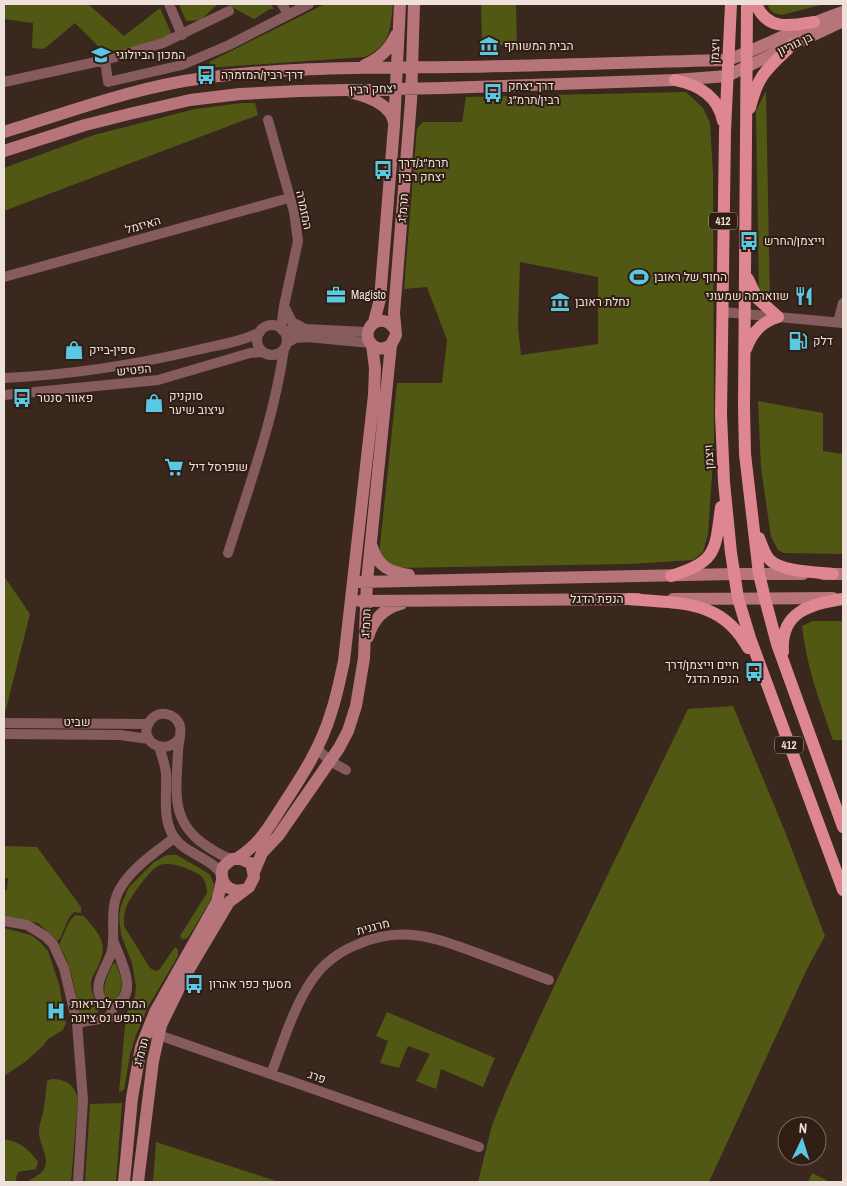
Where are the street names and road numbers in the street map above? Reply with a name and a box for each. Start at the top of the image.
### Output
street label: בן גוריון [775,29,816,59]
street label: ויצמן [706,38,724,64]
street label: יצחק רבין [349,80,397,98]
street label: המזמרה [292,189,316,231]
street label: תרמ"ג [394,193,412,223]
street label: האיזמל [123,212,163,238]
road number: 412 [709,212,737,230]
street label: הפטיש [116,360,152,380]
street label: ויצמן [700,444,718,470]
street label: הנפת הדגל [570,591,624,607]
street label: תרמ"ג [357,608,375,638]
street label: שביט [64,714,90,730]
road number: 412 [775,736,803,754]
street label: מרגנית [355,915,391,939]
street label: תרמ"ג [130,1036,152,1068]
street label: פרג [306,1066,328,1088]

